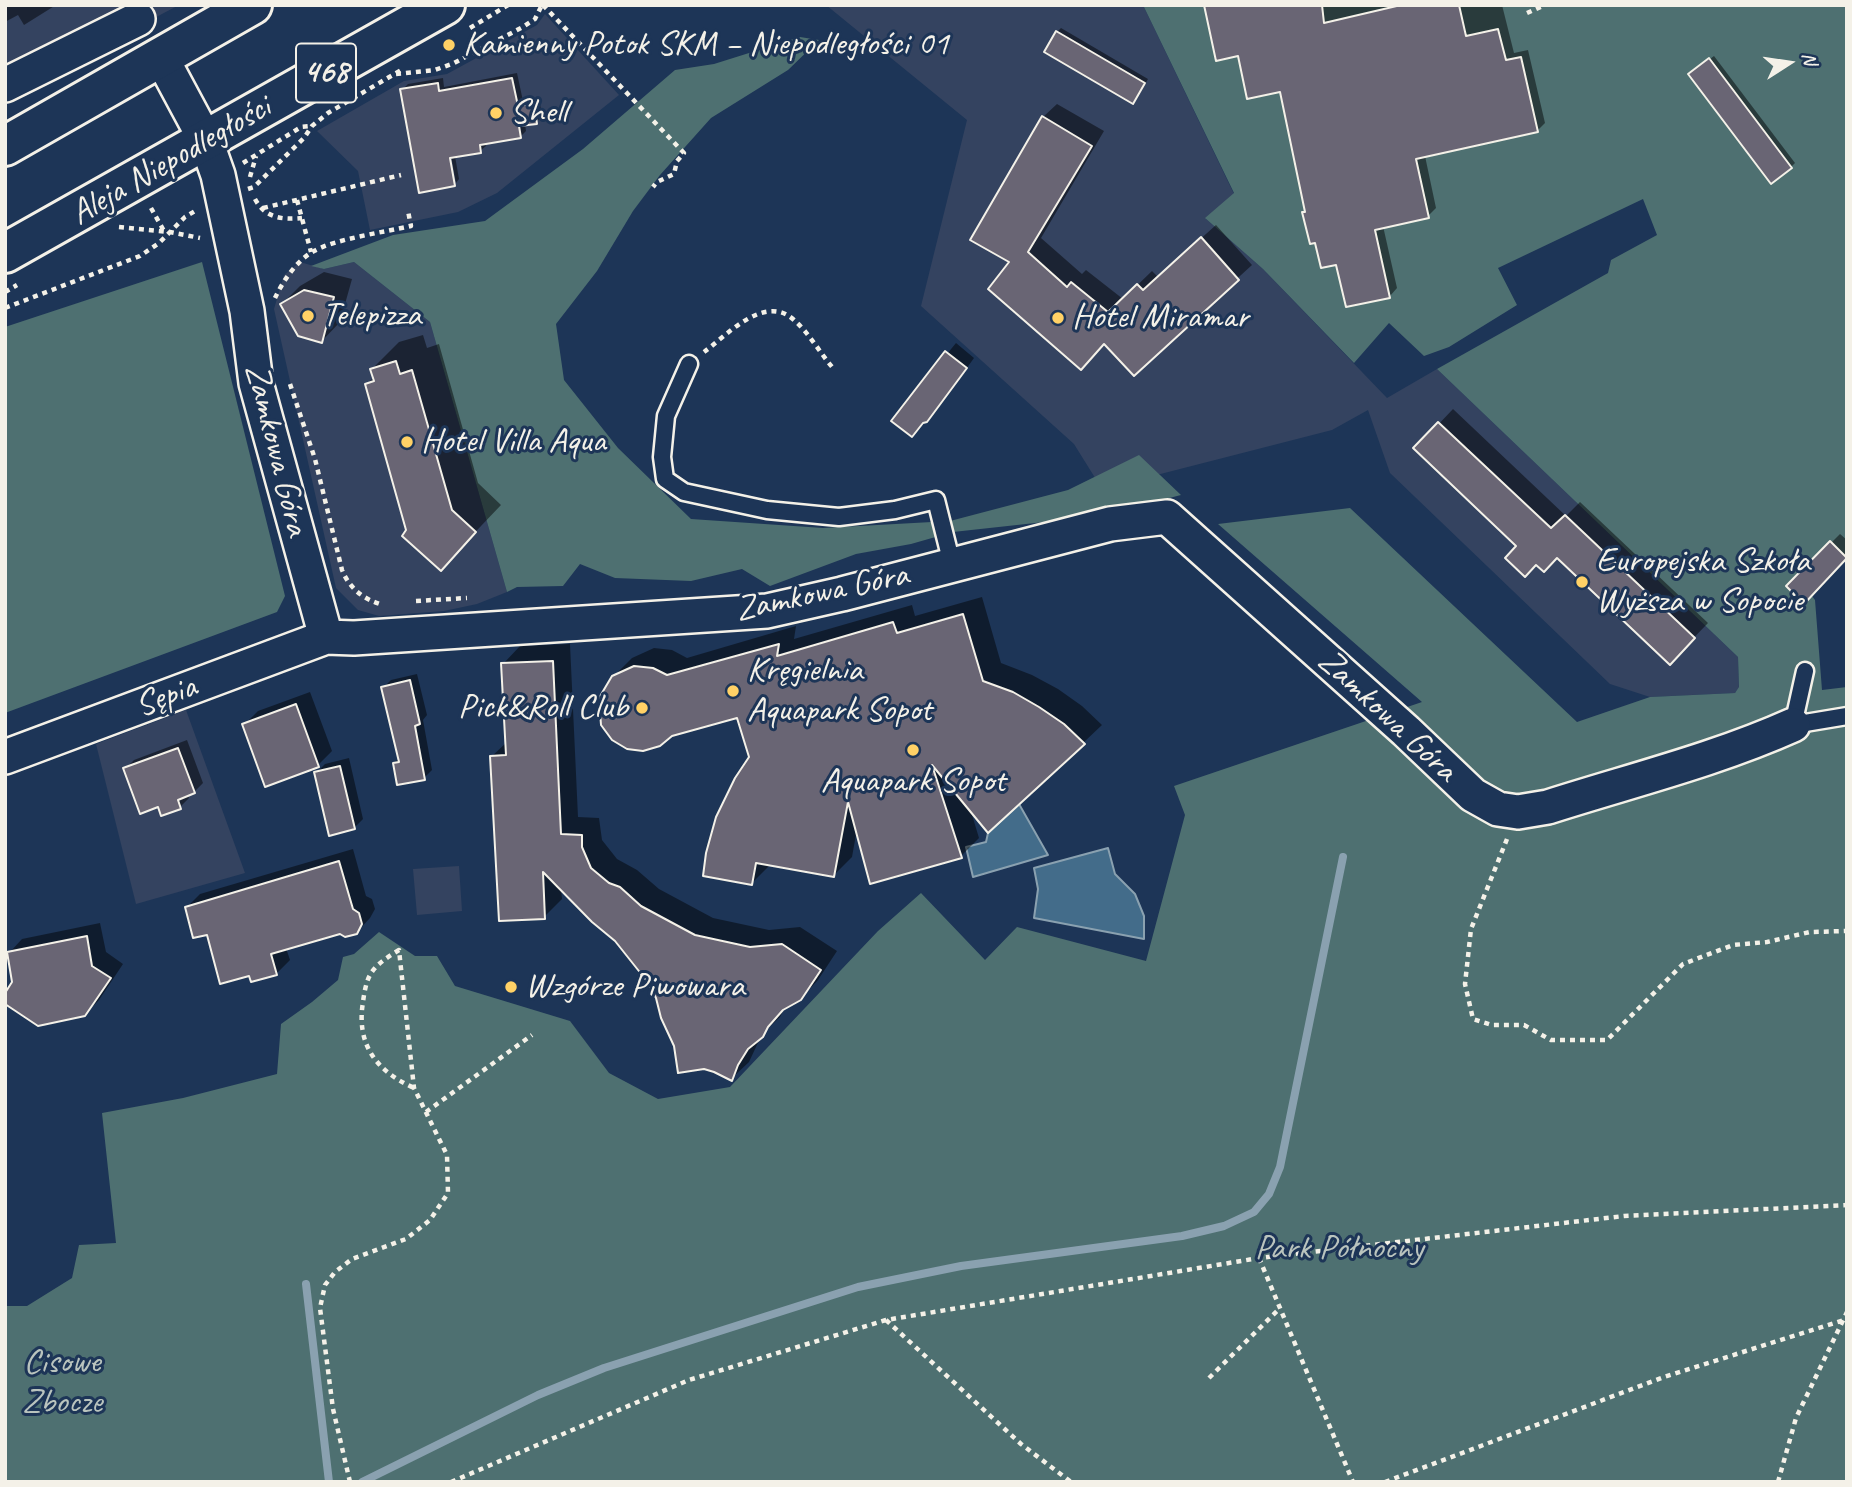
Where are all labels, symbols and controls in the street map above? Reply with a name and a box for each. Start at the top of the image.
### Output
place label: Kamienny Potok SKM – Niepodległości 01 [463,24,949,66]
north arrow [1754,28,1824,98]
marker: Kamienny Potok SKM – Niepodległości 01 [441,37,457,53]
road number: 468 [296,44,356,102]
text: N [1797,50,1823,67]
street label: Aleja Niepodległości [63,87,279,235]
place label: Shell [510,92,567,134]
marker: Shell [488,105,504,121]
place label: Telepizza [322,295,421,337]
place label: Hotel Miramar [1072,297,1249,339]
marker: Telepizza [300,308,316,324]
marker: Hotel Miramar [1050,310,1066,326]
street label: Zamkowa Góra [234,360,318,540]
place label: Hotel Villa Aqua [421,421,605,463]
marker: Hotel Villa Aqua [399,434,415,450]
place label: Europejska Szkoła Wyższa w Sopocie [1596,541,1810,623]
street label: Zamkowa Góra [732,554,912,632]
marker: Europejska Szkoła Wyższa w Sopocie [1574,574,1590,590]
street label: Zamkowa Góra [1308,641,1466,791]
place label: Kręgielnia Aquapark Sopot [747,650,932,732]
street label: Sępia [129,666,203,728]
marker: Kręgielnia Aquapark Sopot [725,683,741,699]
place label: Pick&Roll Club [458,687,628,729]
marker: Pick&Roll Club [634,700,650,716]
marker: Aquapark Sopot [905,742,921,758]
place label: Aquapark Sopot [821,761,1005,803]
place label: Wzgórze Piwowara [525,966,744,1008]
marker: Wzgórze Piwowara [503,979,519,995]
park label: Park Północny [1255,1228,1423,1270]
park label: Cisowe Zbocze [22,1342,102,1424]

